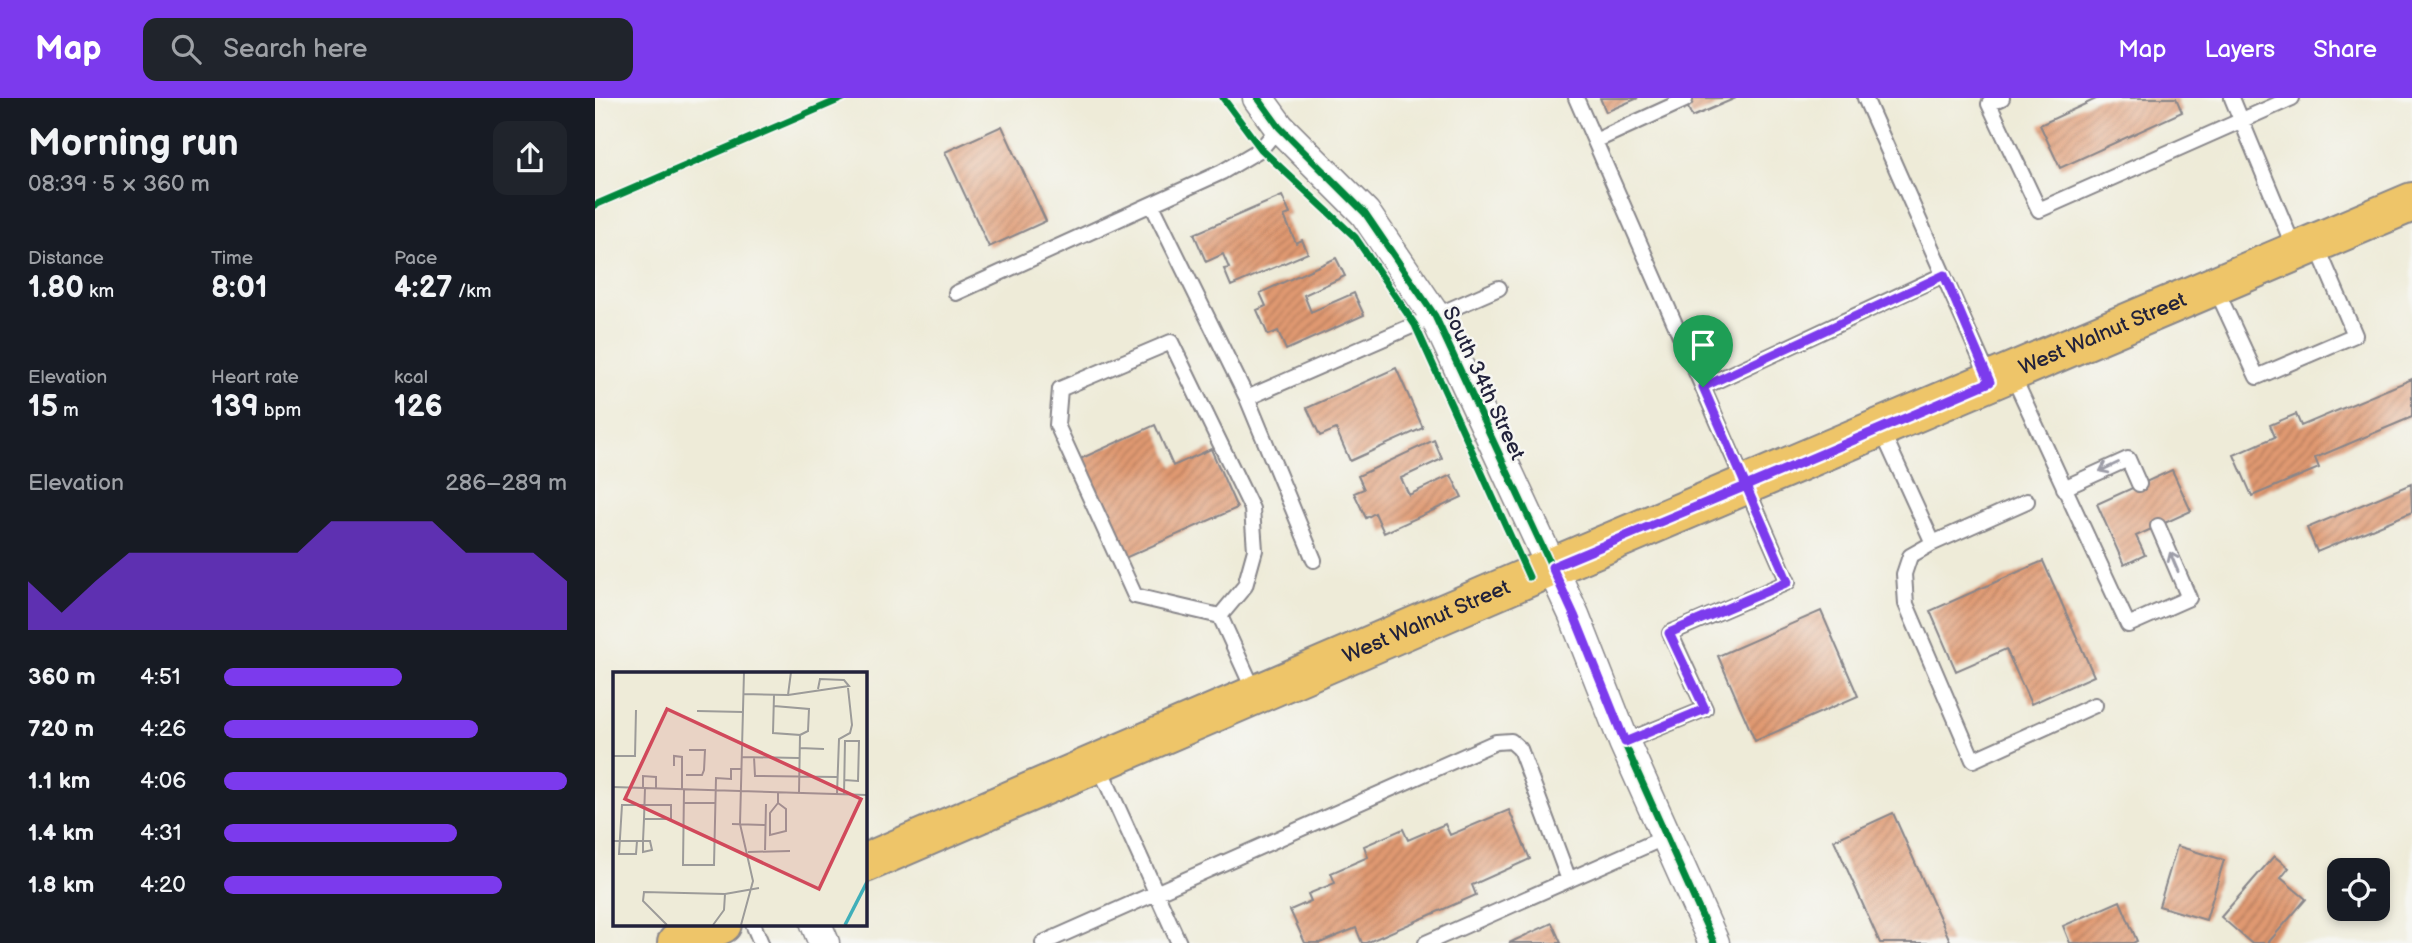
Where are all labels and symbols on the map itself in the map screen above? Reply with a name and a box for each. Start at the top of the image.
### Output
street label: West Walnut Street [2015,287,2191,380]
street label: South 34th Street [1437,302,1530,464]
pin [1673,315,1733,387]
one-way arrow [2099,461,2120,474]
one-way arrow [2166,552,2179,573]
street label: West Walnut Street [1339,574,1514,669]
inset map [613,672,866,926]

